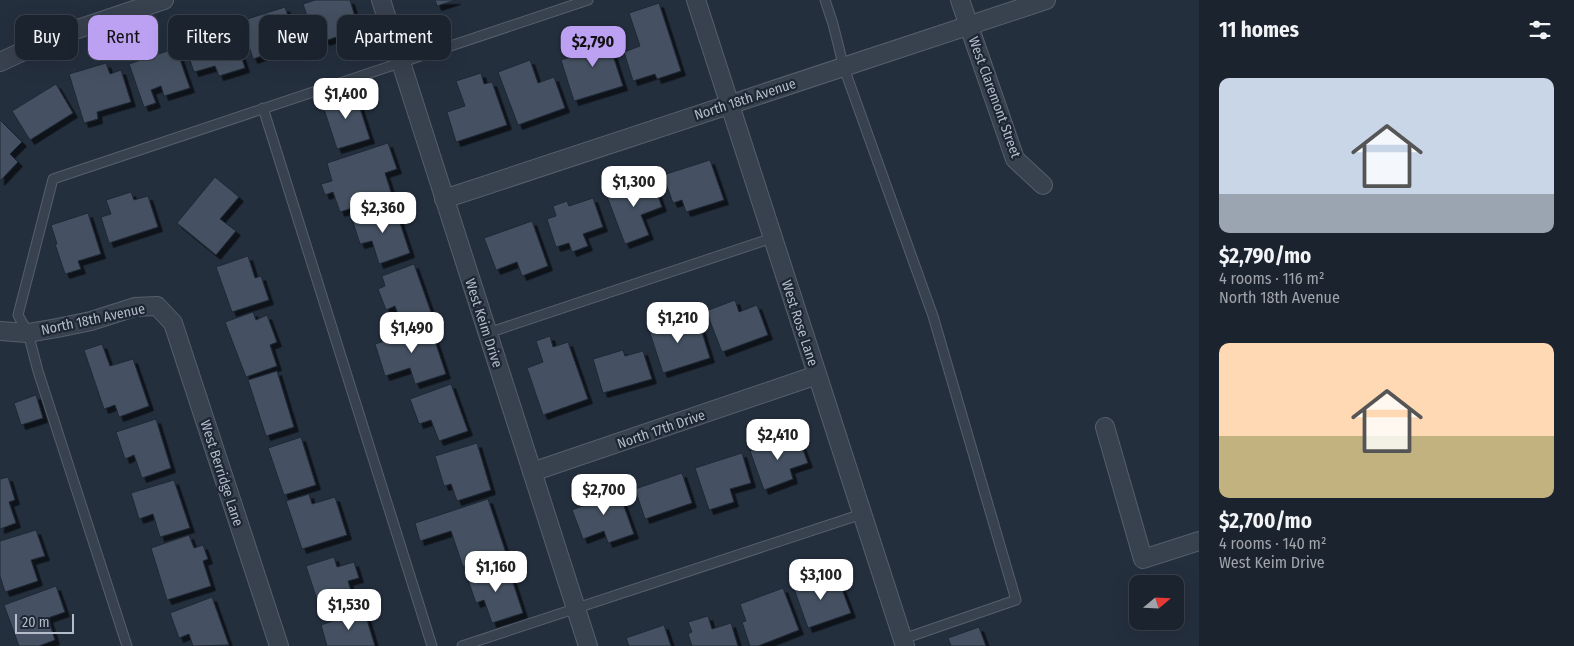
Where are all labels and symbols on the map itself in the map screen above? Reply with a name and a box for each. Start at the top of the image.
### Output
pin: $2,790 [552,26,634,68]
street label: West Claremont Street [965,34,1025,161]
street label: North 18th Avenue [692,75,798,124]
pin: $1,400 [305,78,387,120]
pin: $1,300 [593,166,675,208]
pin: $2,360 [342,192,424,234]
street label: West Keim Drive [461,277,506,370]
street label: West Rose Lane [778,278,821,368]
street label: North 18th Avenue [40,300,147,339]
pin: $1,210 [637,302,719,344]
pin: $1,490 [371,312,453,354]
street label: North 17th Drive [615,406,708,452]
street label: West Berridge Lane [196,418,247,528]
pin: $2,410 [737,418,819,461]
pin: $2,700 [563,474,645,516]
pin: $1,160 [455,550,537,593]
pin: $3,100 [780,558,862,601]
north arrow [1129,575,1184,630]
pin: $1,530 [308,588,390,631]
scale bar [15,611,74,634]

